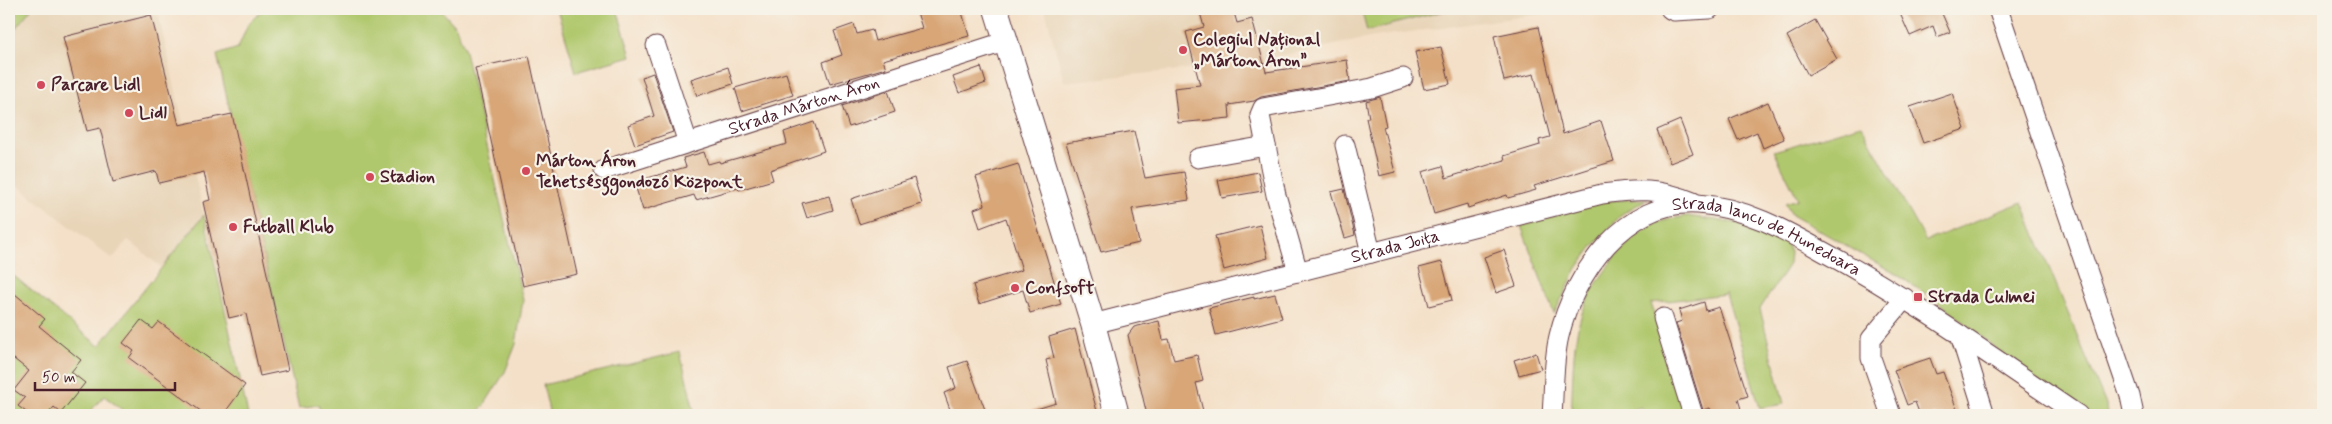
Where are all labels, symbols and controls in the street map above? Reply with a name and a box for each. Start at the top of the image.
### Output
place label: Colegiul Național „Márton Áron” [1193,28,1321,73]
marker: Colegiul Național „Márton Áron” [1177,44,1189,56]
street label: Strada Márton Áron [725,71,883,141]
place label: Parcare Lidl [51,73,141,97]
marker: Parcare Lidl [35,79,47,91]
place label: Lidl [139,101,167,125]
marker: Lidl [123,107,135,119]
place label: Márton Áron Tehetsésggondozó Központ [536,149,743,196]
place label: Stadion [380,165,435,189]
marker: Márton Áron Tehetsésggondozó Központ [520,165,532,177]
marker: Stadion [364,171,376,183]
street label: Strada Iancu de Hunedoara [1670,192,1865,282]
place label: Futball Klub [243,215,334,239]
marker: Futball Klub [227,221,239,233]
street label: Strada Joița [1348,224,1442,270]
place label: Confsoft [1025,276,1095,300]
marker: Confsoft [1009,282,1021,294]
place label: Strada Culmei [1928,285,2036,309]
marker: Strada Culmei [1912,291,1924,303]
scale bar [35,359,175,391]
text: 50 m [42,368,76,388]

